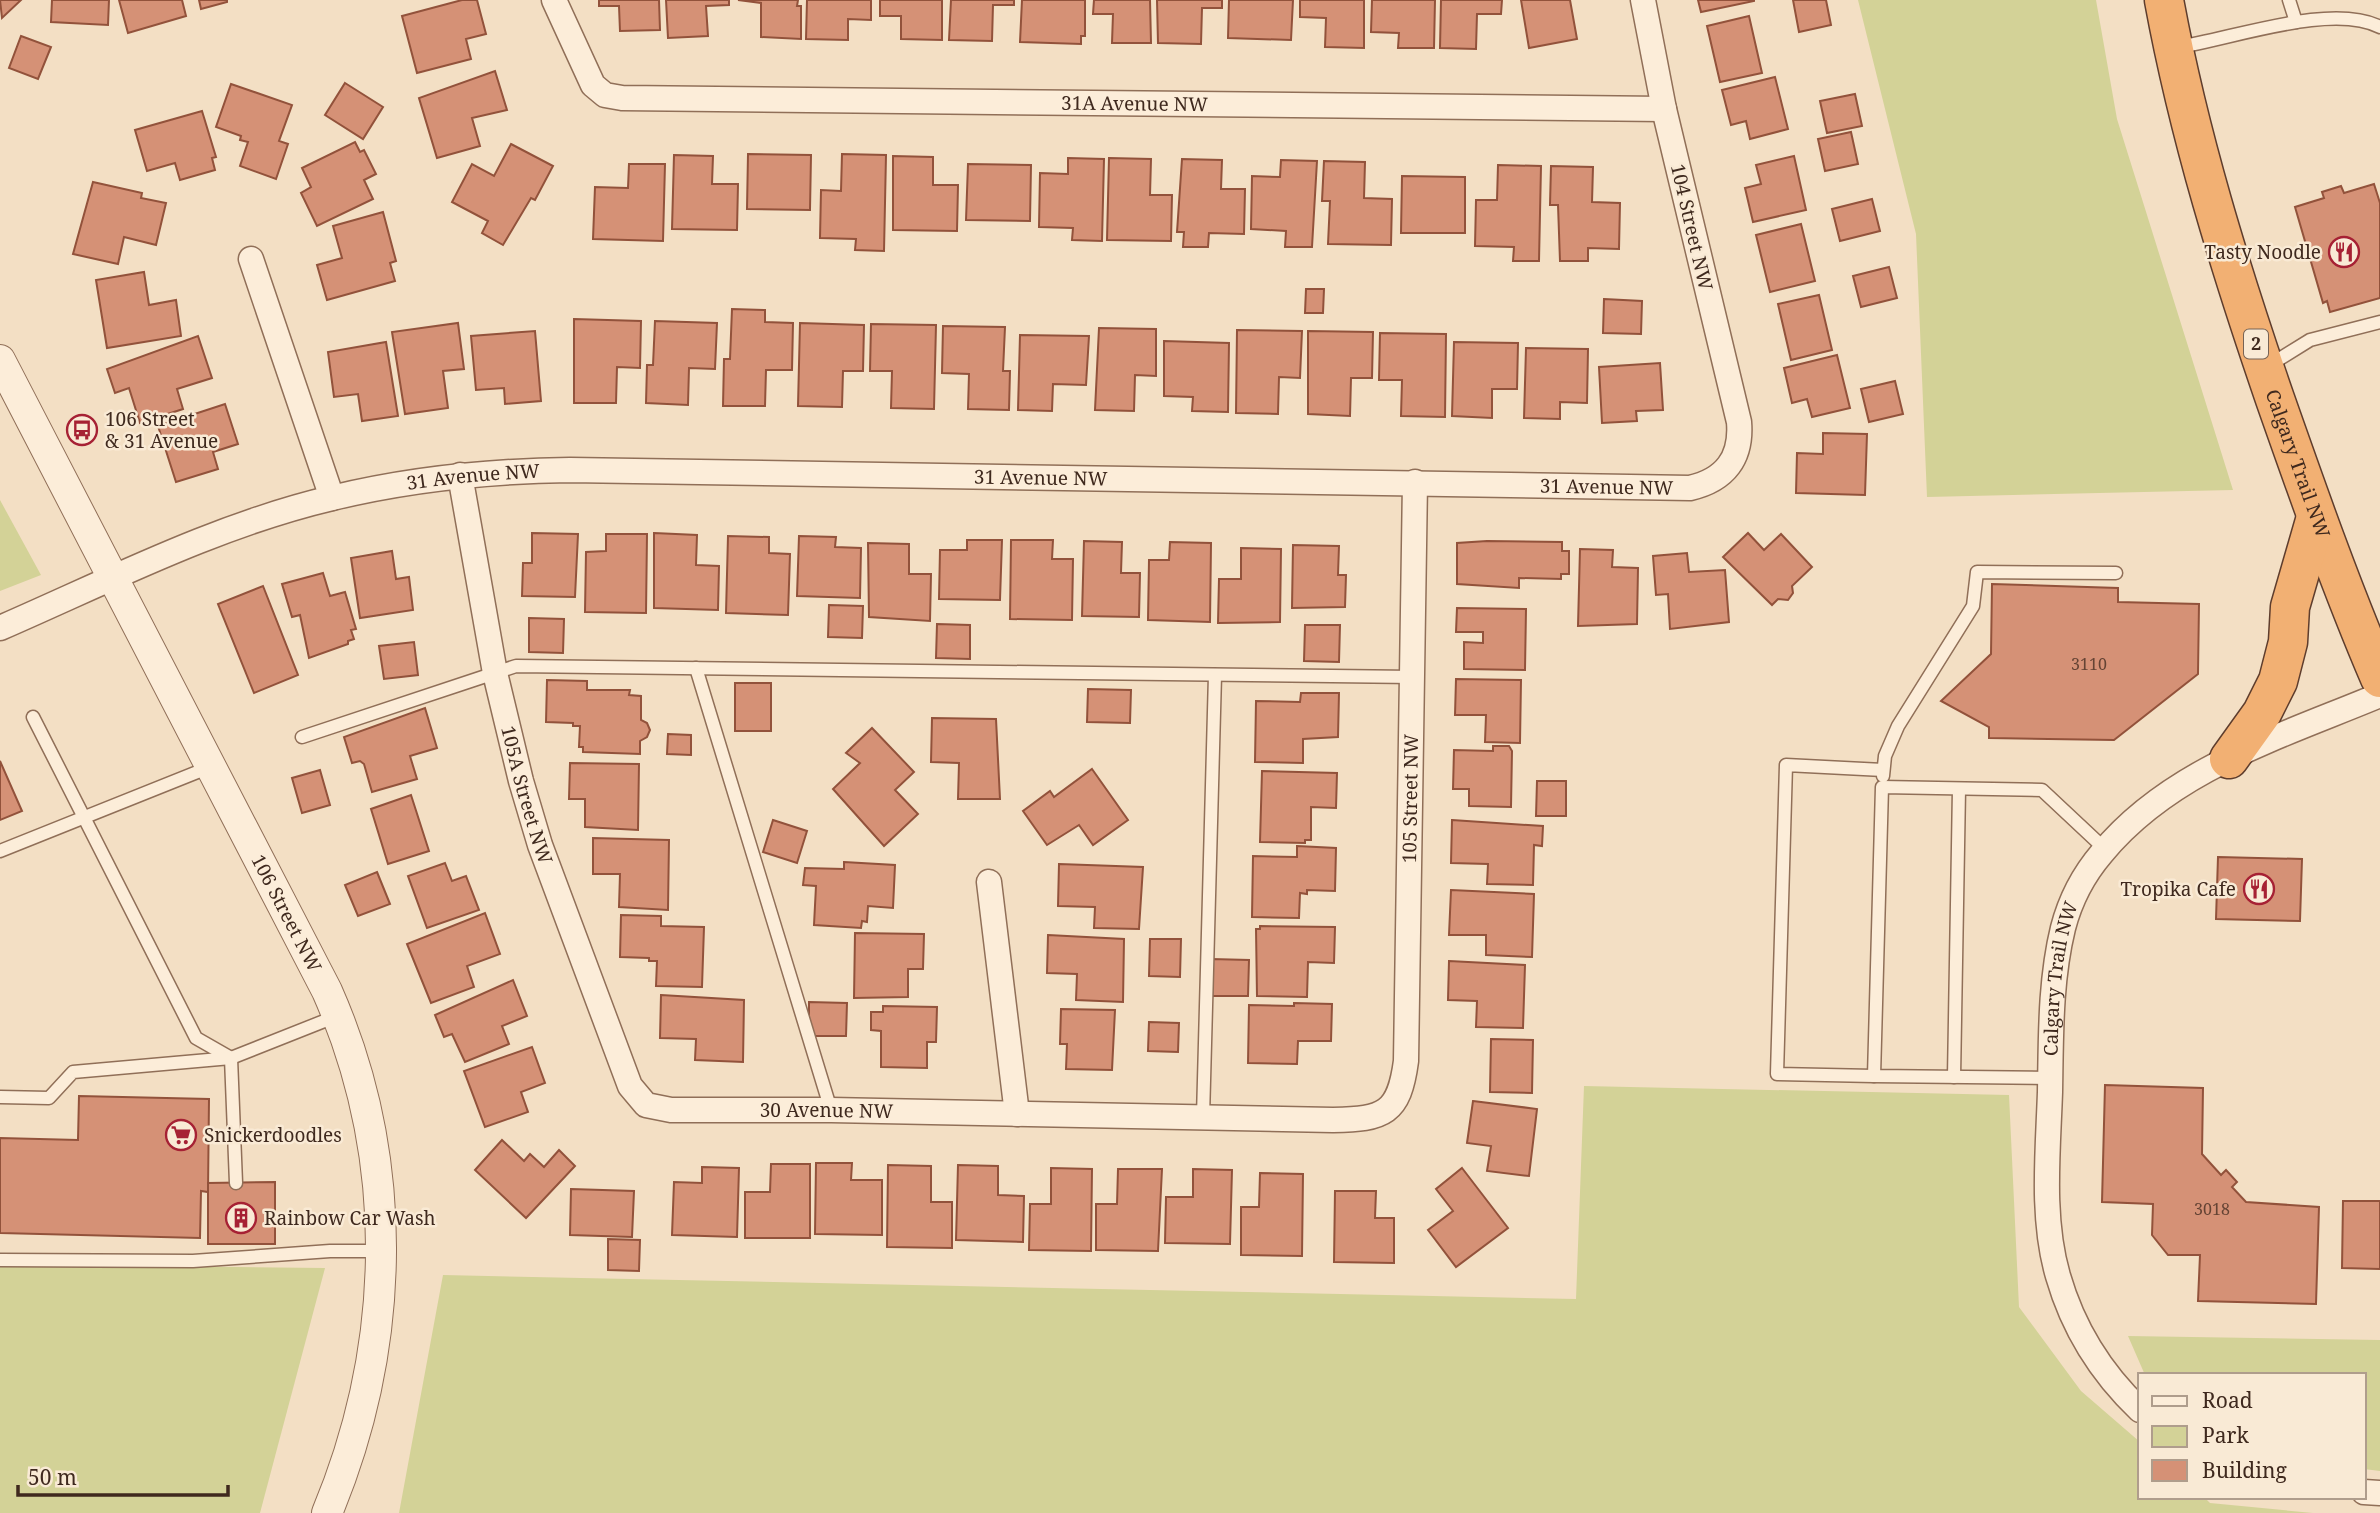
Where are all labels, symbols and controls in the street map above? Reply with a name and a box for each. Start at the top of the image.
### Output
street label: 31A Avenue NW [1061,90,1208,117]
street label: 104 Street NW [1665,161,1719,293]
restaurant icon: Tasty Noodle [2327,235,2361,269]
place label: Tasty Noodle [2204,239,2321,265]
road number: 2 [2244,330,2268,358]
street label: Calgary Trail NW [2260,386,2337,542]
place label: 106 Street & 31 Avenue [105,406,218,454]
bus stop icon: 106 Street & 31 Avenue [65,413,99,447]
street label: 31 Avenue NW [405,458,540,496]
street label: 31 Avenue NW [974,463,1108,492]
street label: 31 Avenue NW [1540,473,1674,501]
house number: 3110 [2071,653,2107,675]
street label: 105A Street NW [495,723,559,868]
street label: 105 Street NW [1396,734,1424,863]
street label: 106 Street NW [245,850,328,977]
restaurant icon: Tropika Cafe [2242,872,2276,906]
place label: Tropika Cafe [2120,876,2236,902]
street label: Calgary Trail NW [2038,898,2084,1056]
street label: 30 Avenue NW [760,1097,894,1124]
supermarket icon: Snickerdoodles [164,1118,198,1152]
place label: Snickerdoodles [204,1122,342,1148]
house number: 3018 [2194,1198,2230,1220]
building icon: Rainbow Car Wash [224,1201,258,1235]
place label: Rainbow Car Wash [264,1205,436,1231]
legend [2138,1373,2366,1499]
text: Road [2202,1386,2253,1414]
text: Park [2202,1421,2249,1449]
scale bar [18,1454,228,1498]
text: Building [2202,1456,2287,1484]
text: 50 m [28,1463,77,1491]

